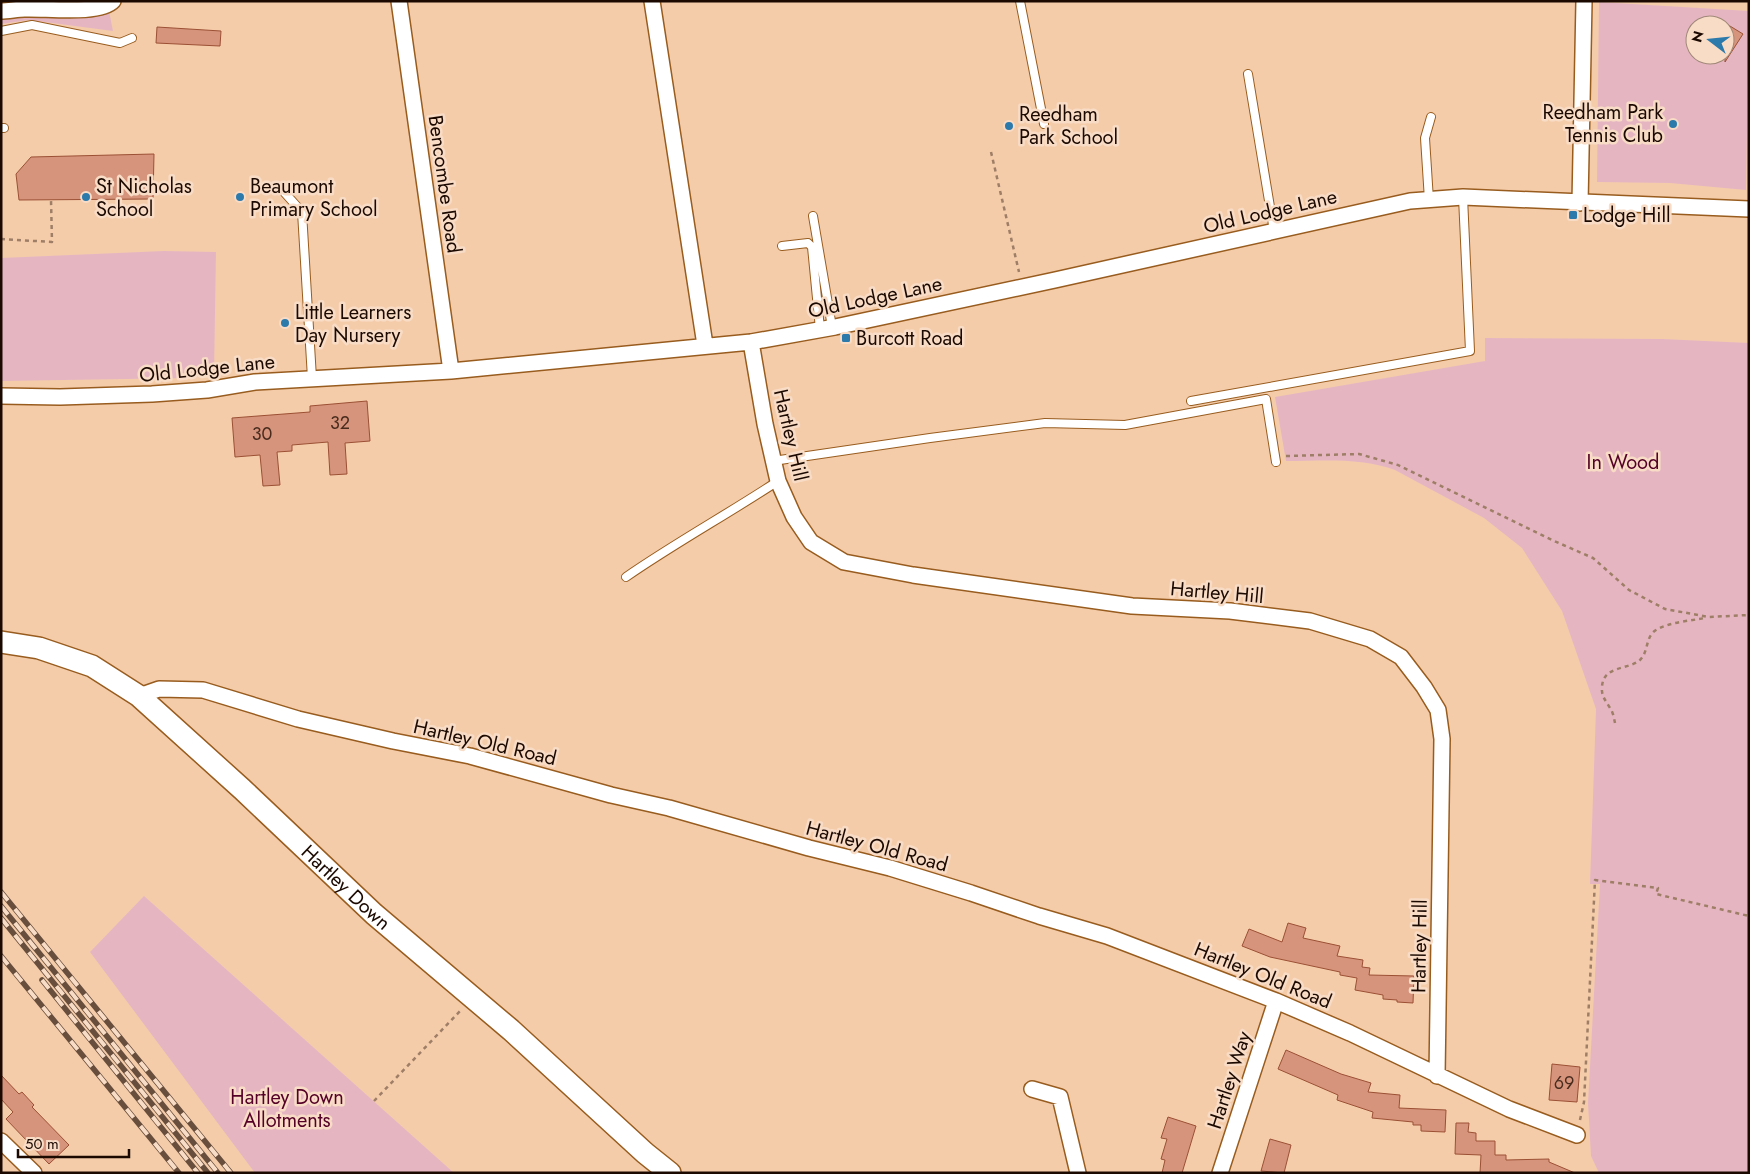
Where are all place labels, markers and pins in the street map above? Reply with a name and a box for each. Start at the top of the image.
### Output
place label: Reedham Park Tennis Club [1542,98,1663,150]
place label: Reedham Park School [1019,100,1118,152]
marker: Reedham Park Tennis Club [1667,118,1679,130]
marker: Reedham Park School [1003,120,1015,132]
place label: St Nicholas School [96,172,192,224]
place label: Beaumont Primary School [250,172,378,224]
marker: St Nicholas School [80,191,92,203]
marker: Beaumont Primary School [234,191,246,203]
place label: Lodge Hill [1583,201,1671,230]
marker: Lodge Hill [1567,209,1579,221]
place label: Little Learners Day Nursery [295,298,411,350]
marker: Little Learners Day Nursery [279,317,291,329]
place label: Burcott Road [856,324,963,353]
marker: Burcott Road [840,332,852,344]

